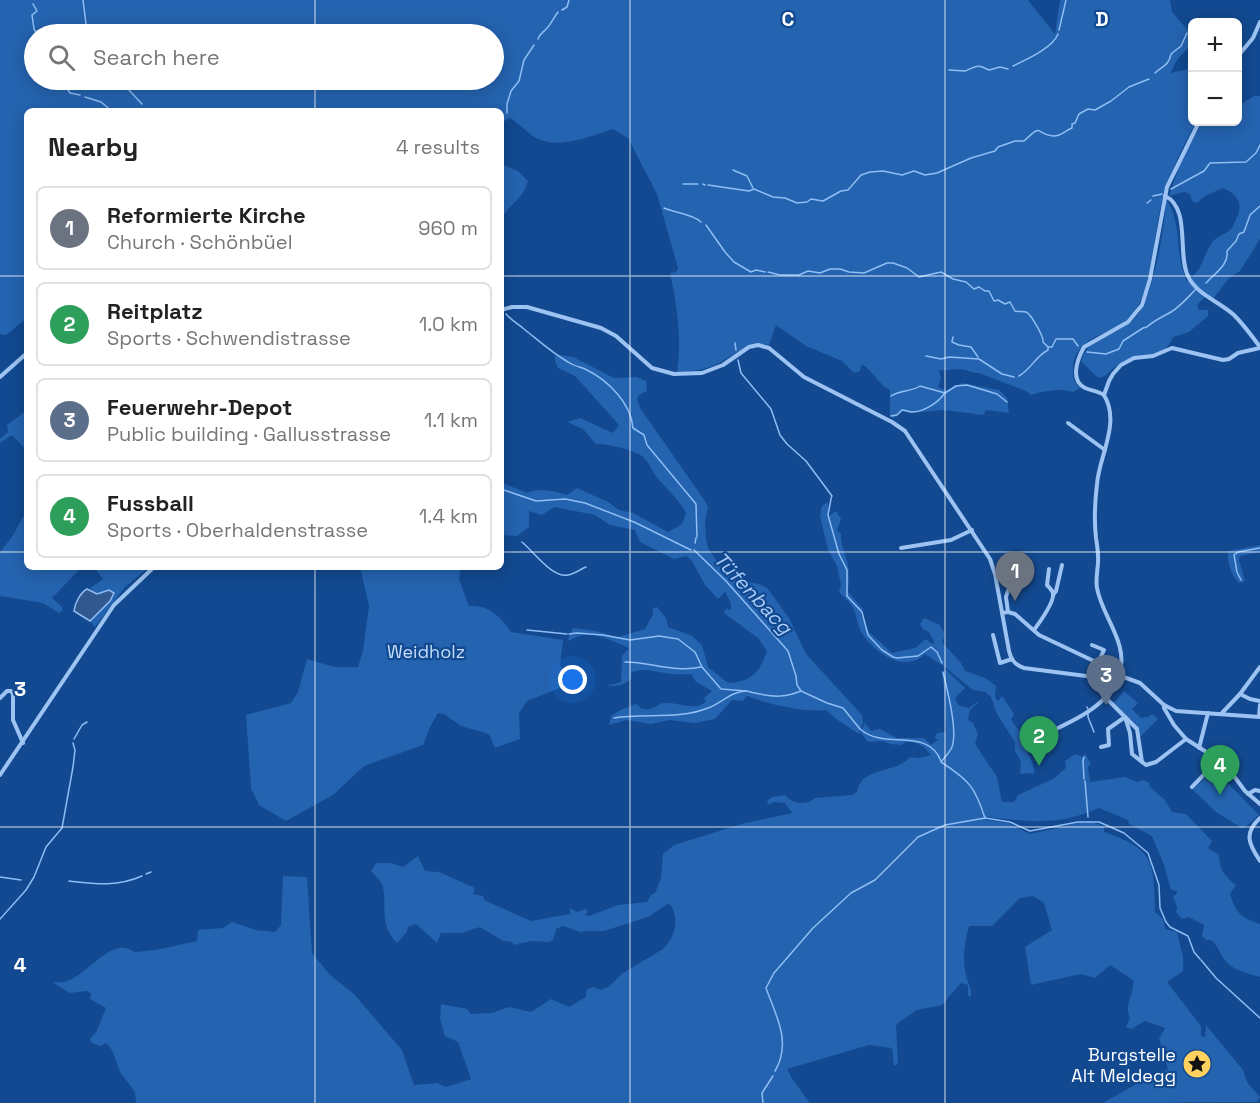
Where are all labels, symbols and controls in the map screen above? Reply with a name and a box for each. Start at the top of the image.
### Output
text: C [782,6,795,32]
text: D [1095,6,1109,32]
map controls [1188,18,1242,126]
button: + [1188,18,1242,72]
search box [24,24,504,90]
icon: search [45,41,78,74]
text: Search here [93,43,220,71]
button: − [1188,72,1242,126]
text: Nearby [48,130,138,164]
text: 4 results [396,134,480,160]
text: Reformierte Kirche [107,201,306,229]
text: 1 [65,215,74,241]
text: 960 m [418,215,478,241]
text: Church · Schönbüel [107,229,293,255]
text: Reitplatz [107,297,203,325]
text: 2 [64,311,75,337]
text: 1.0 km [419,311,478,337]
text: Sports · Schwendistrasse [107,325,351,351]
text: Feuerwehr-Depot [107,393,292,421]
text: 3 [63,407,76,433]
text: 1.1 km [424,407,478,433]
text: Public building · Gallusstrasse [107,421,391,447]
text: Fussball [107,489,194,517]
text: 4 [63,503,76,529]
text: 1.4 km [419,503,478,529]
text: Sports · Oberhaldenstrasse [107,517,368,543]
water label: Tüfenbacg [708,546,799,641]
pin: 1 [996,552,1034,601]
park label: Weidholz [387,640,465,663]
pin: 3 [1086,656,1126,705]
your location [558,665,587,694]
text: 3 [14,676,26,702]
pin: 2 [1020,716,1058,766]
pin: 4 [1200,746,1240,795]
text: 4 [14,952,27,978]
place label: Burgstelle Alt Meldegg [1071,1043,1176,1087]
place icon: Burgstelle Alt Meldegg [1181,1048,1213,1080]

